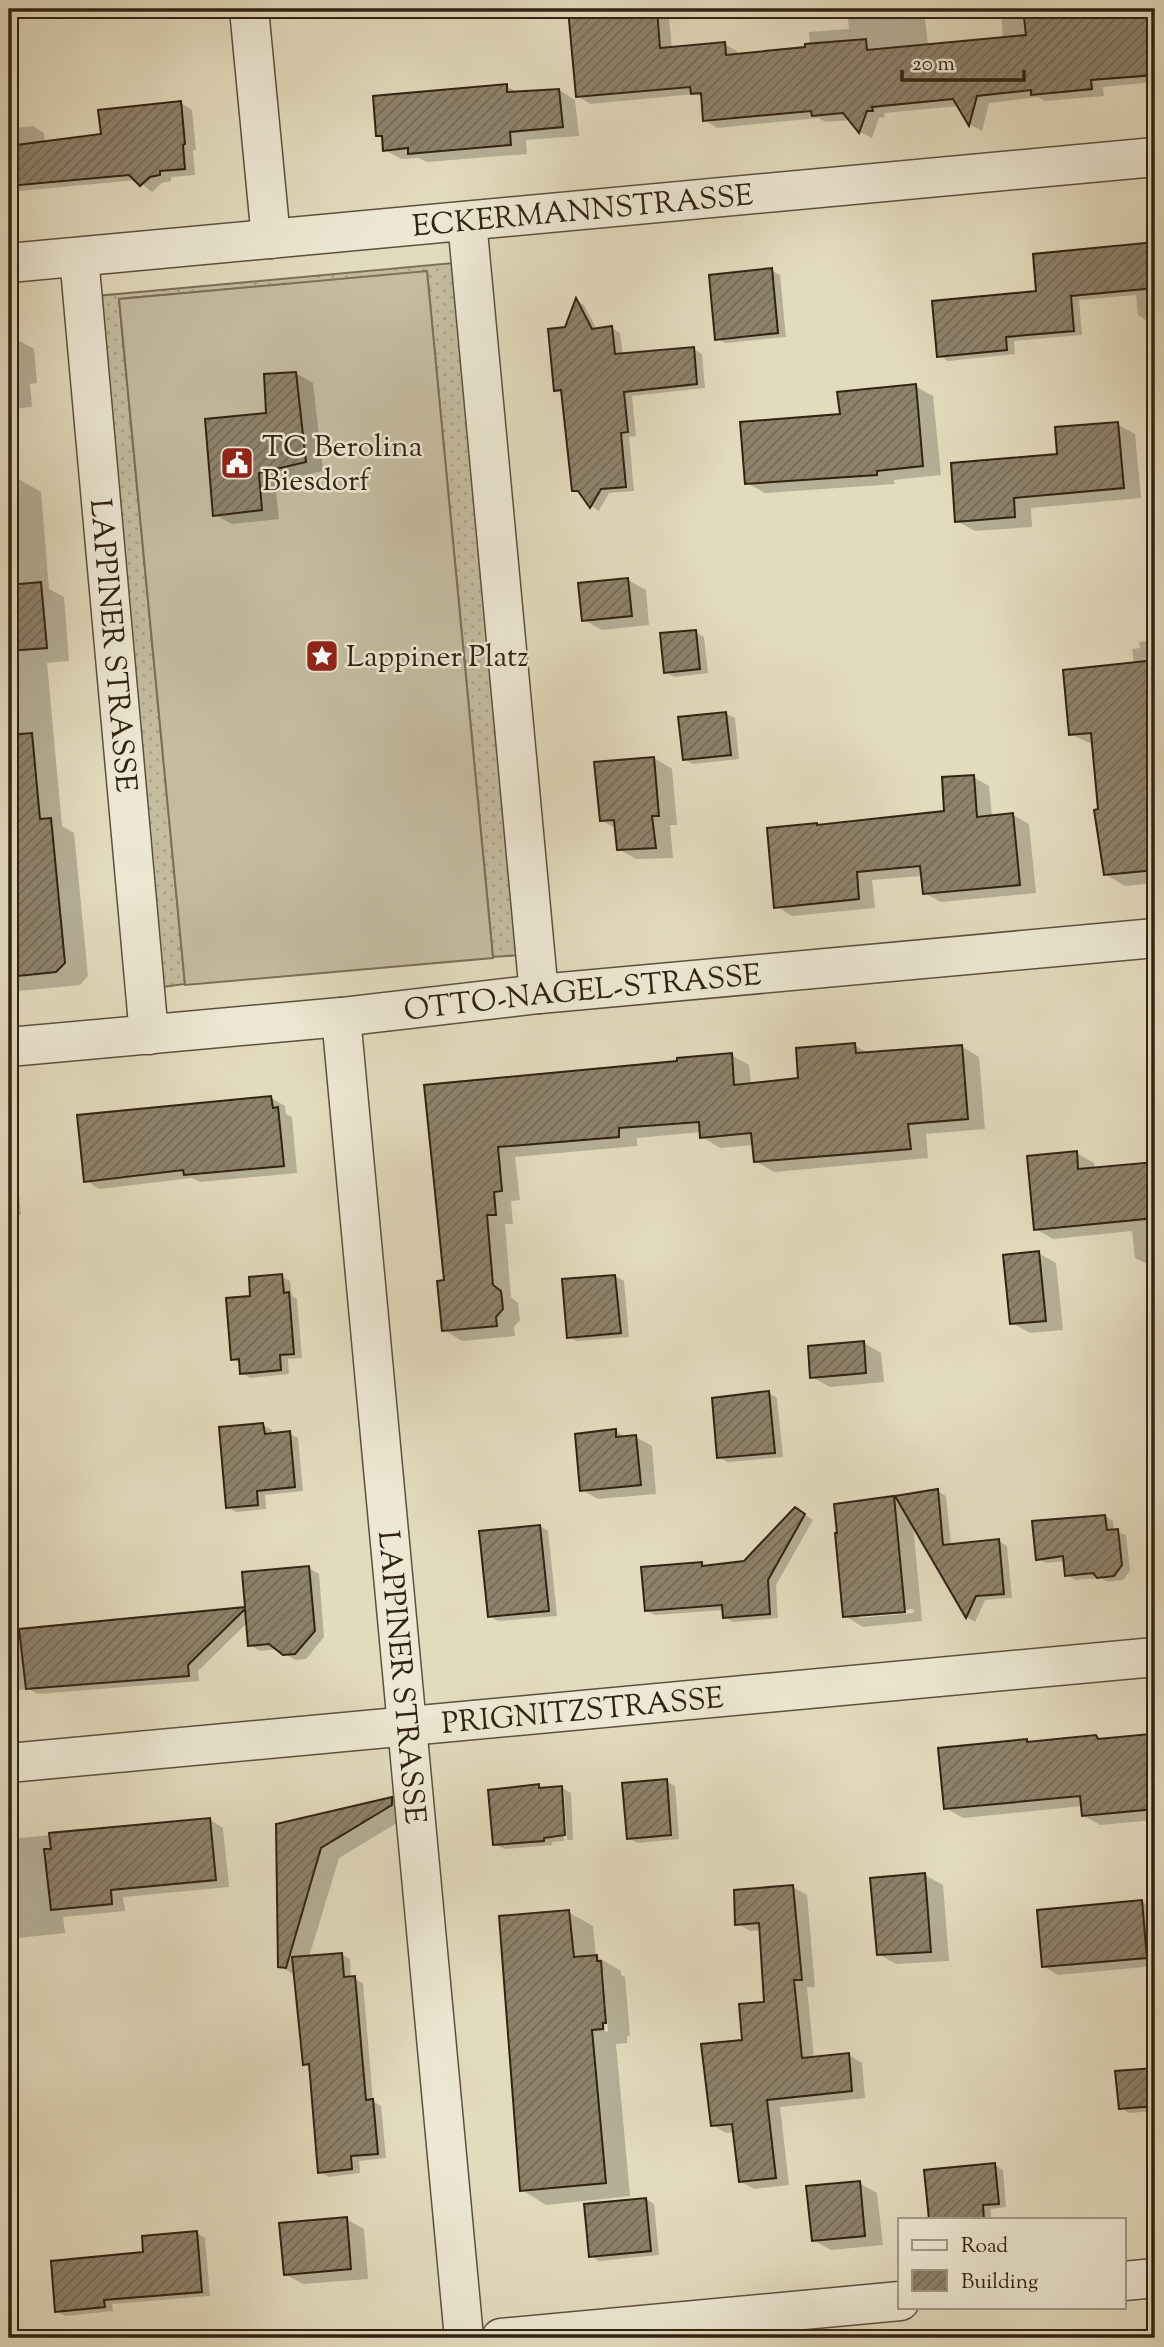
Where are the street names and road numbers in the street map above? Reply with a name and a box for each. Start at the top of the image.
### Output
street label: ECKERMANNSTRASSE [411,175,755,250]
street label: LAPPINER STRASSE [77,497,146,794]
street label: OTTO-NAGEL-STRASSE [402,955,763,1034]
street label: LAPPINER STRASSE [365,1529,435,1826]
street label: PRIGNITZSTRASSE [440,1678,726,1747]

